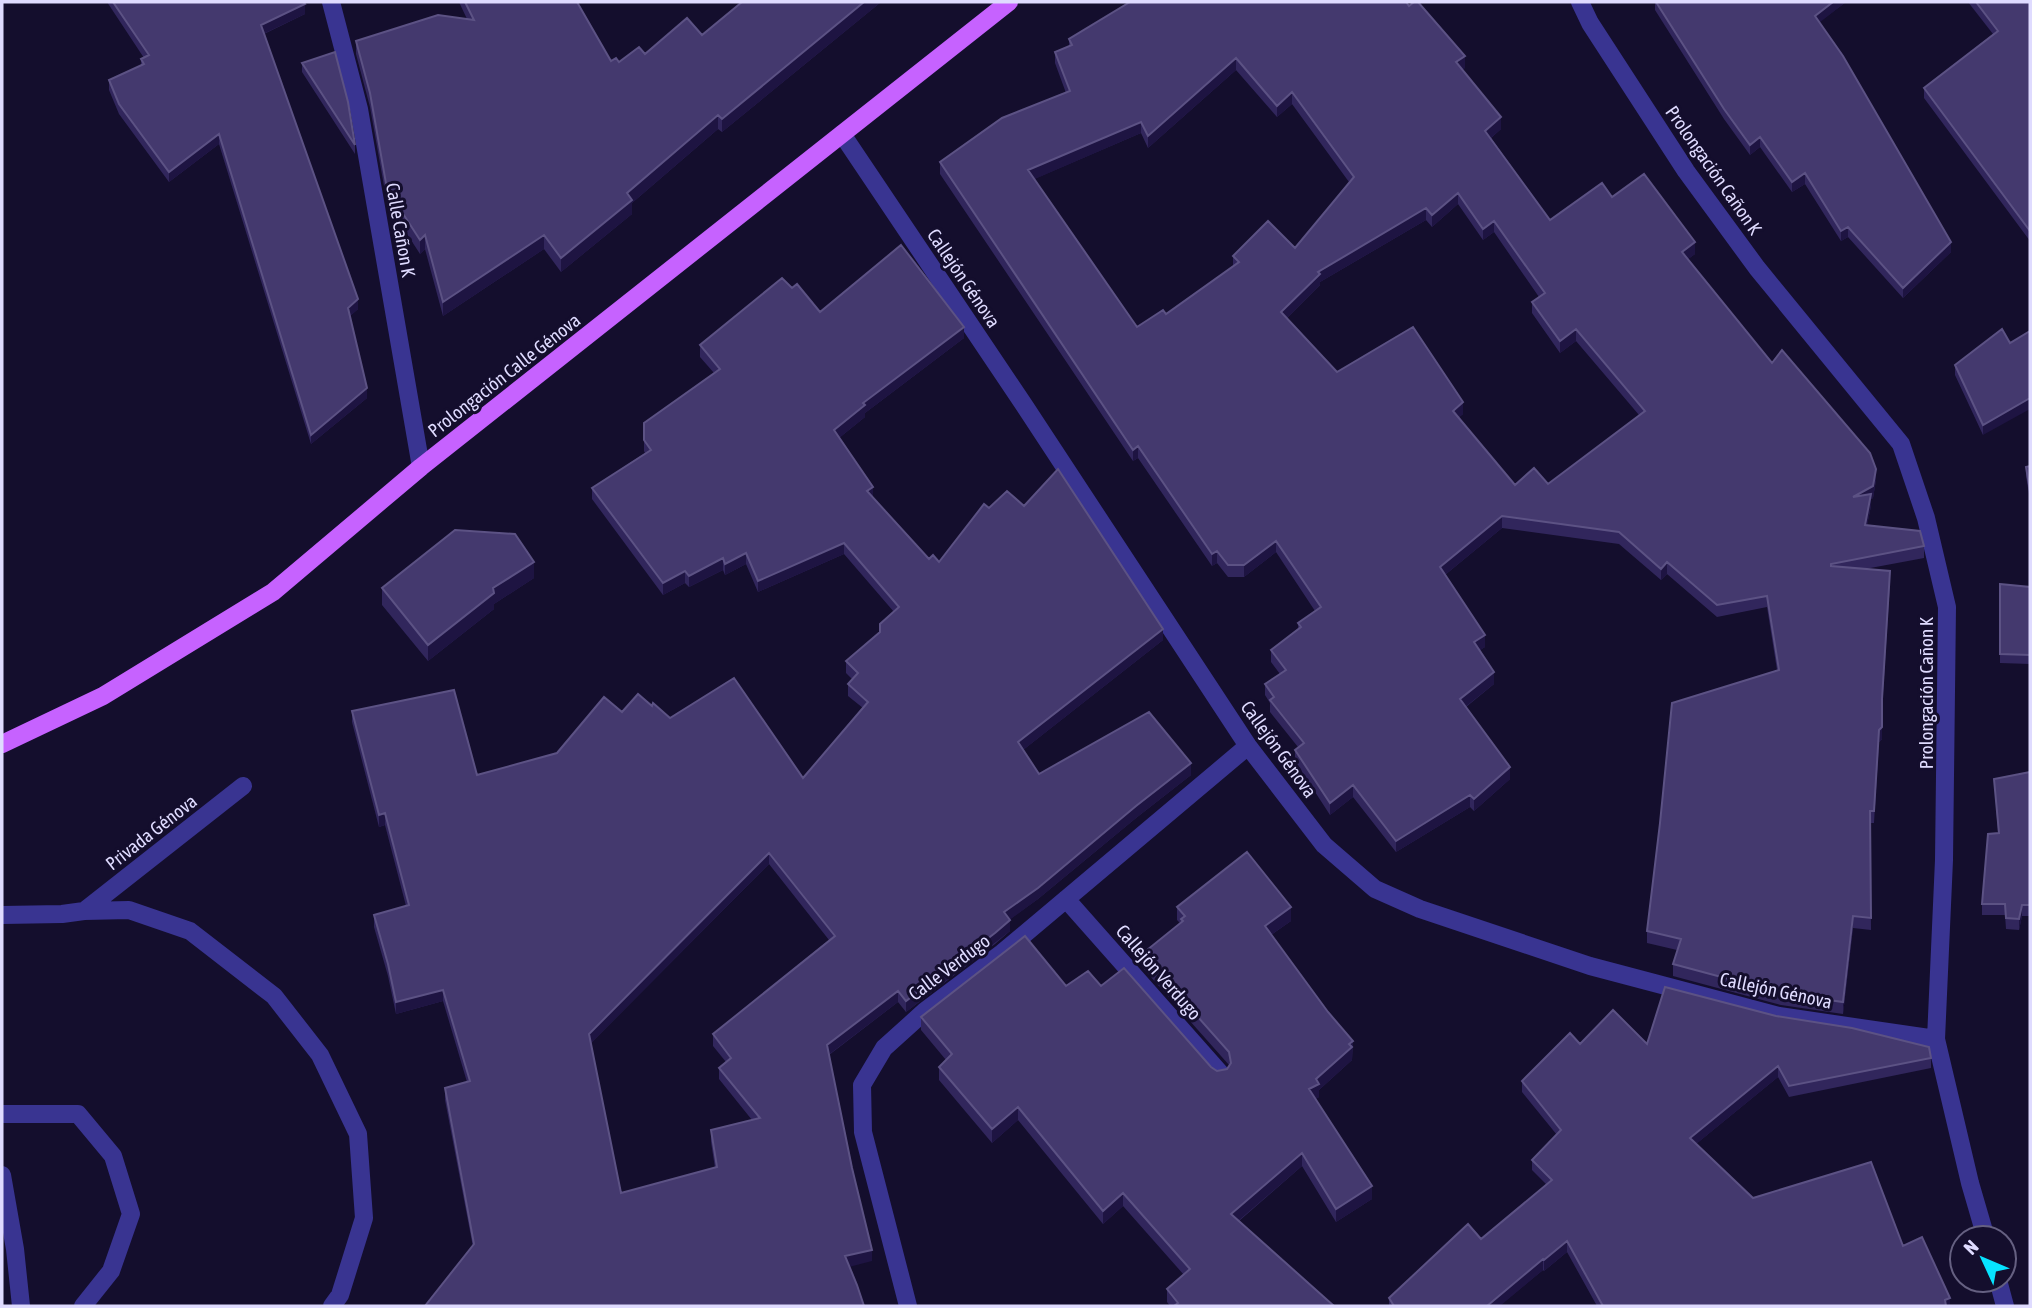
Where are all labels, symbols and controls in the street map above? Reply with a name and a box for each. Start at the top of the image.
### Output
street label: Prolongación Cañon K [1661,101,1767,239]
street label: Calle Cañon K [382,181,420,279]
street label: Callejón Génova [923,225,1005,331]
street label: Prolongación Calle Génova [423,309,585,441]
street label: Prolongación Cañon K [1915,616,1937,769]
street label: Callejón Génova [1237,696,1321,802]
street label: Privada Génova [101,790,201,874]
street label: Callejón Verdugo [1112,920,1206,1024]
street label: Calle Verdugo [904,929,994,1005]
street label: Callejón Génova [1718,967,1834,1013]
north arrow [1948,1224,2018,1294]
text: N [1959,1236,1983,1259]

